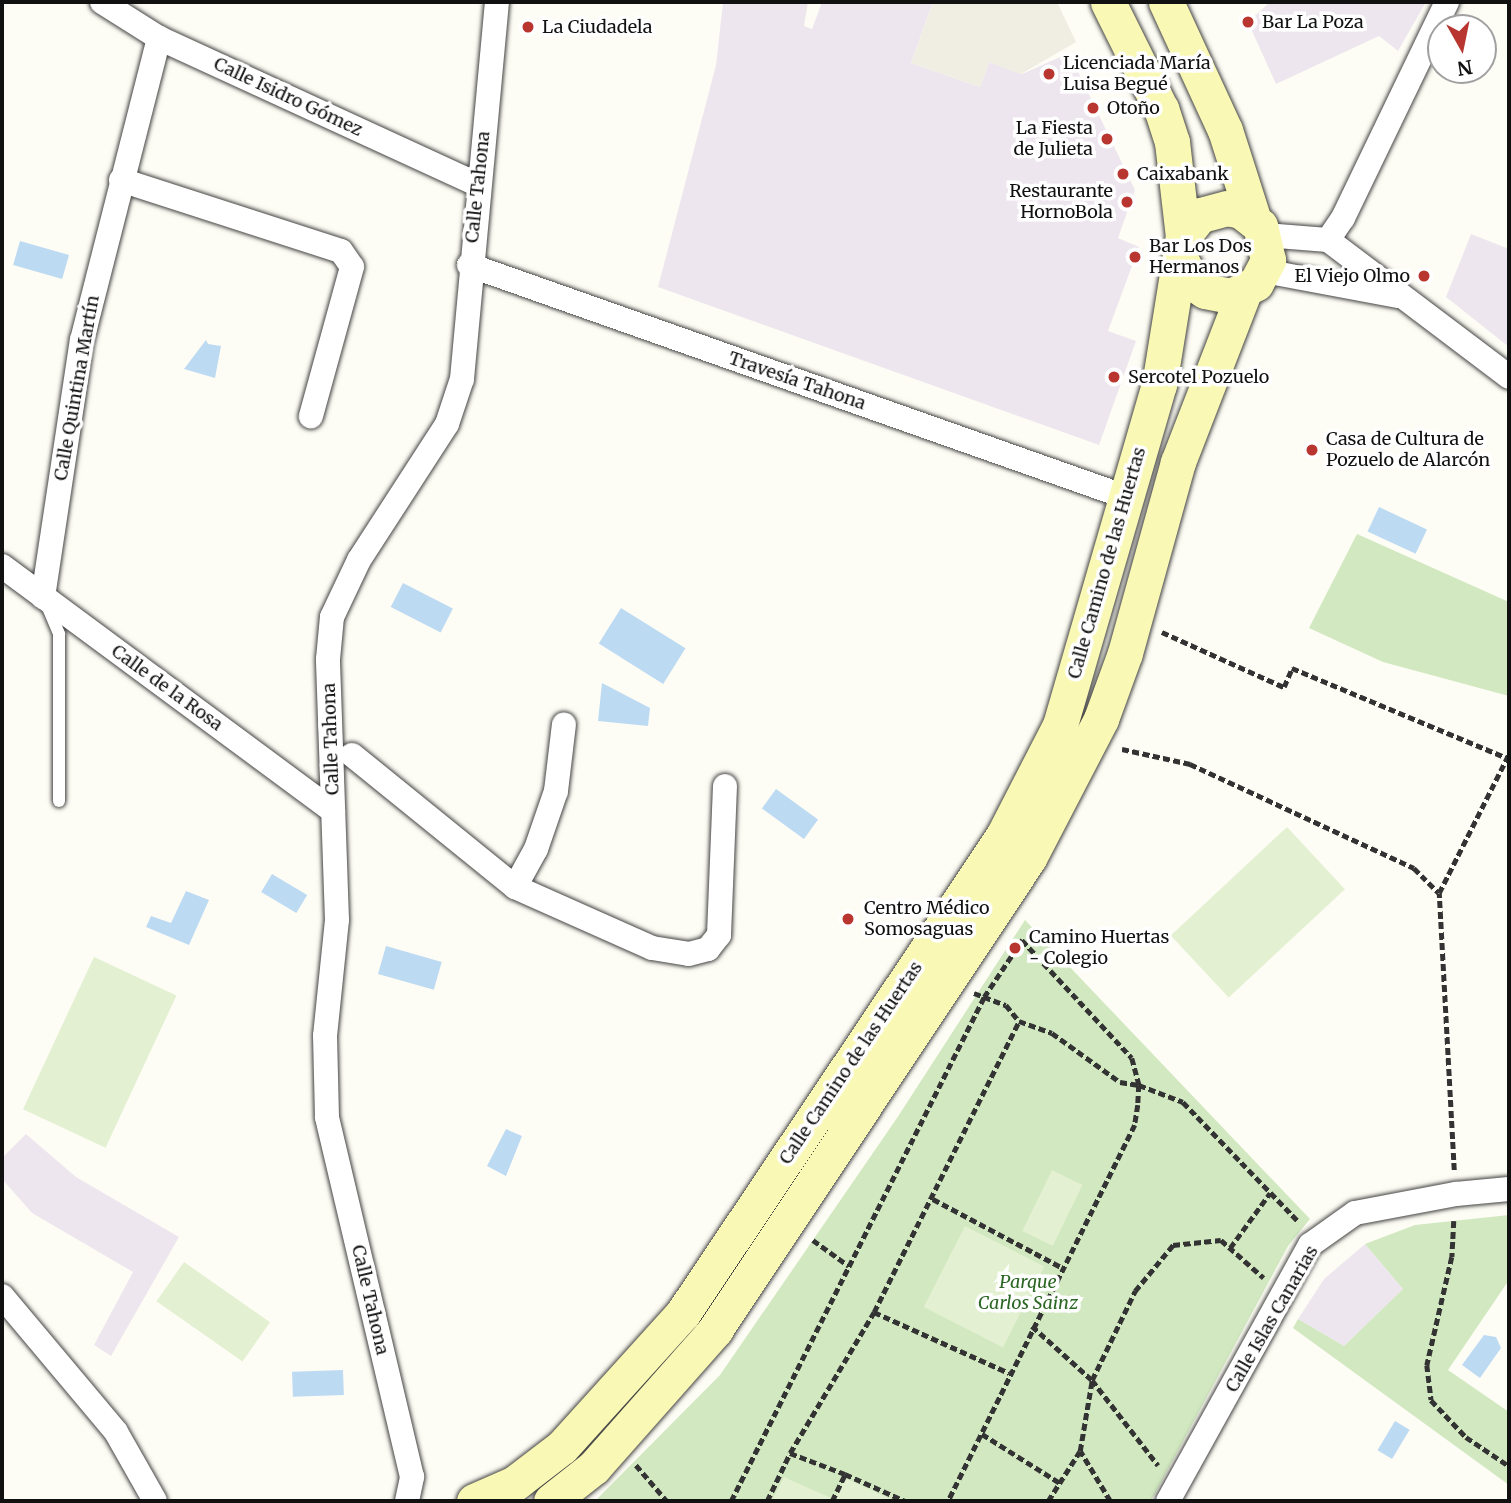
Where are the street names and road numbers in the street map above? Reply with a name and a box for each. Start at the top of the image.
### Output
street label: Calle Isidro Gómez [210,53,366,141]
street label: Calle Tahona [461,130,495,244]
street label: Calle Quintina Martín [50,294,104,482]
street label: Travesía Tahona [726,347,868,415]
street label: Calle Camino de las Huertas [1064,445,1150,681]
street label: Calle de la Rosa [107,640,227,736]
street label: Calle Tahona [318,683,344,795]
street label: Calle Camino de las Huertas [775,958,927,1168]
street label: Calle Islas Canarias [1221,1242,1323,1396]
street label: Calle Tahona [347,1243,393,1357]

